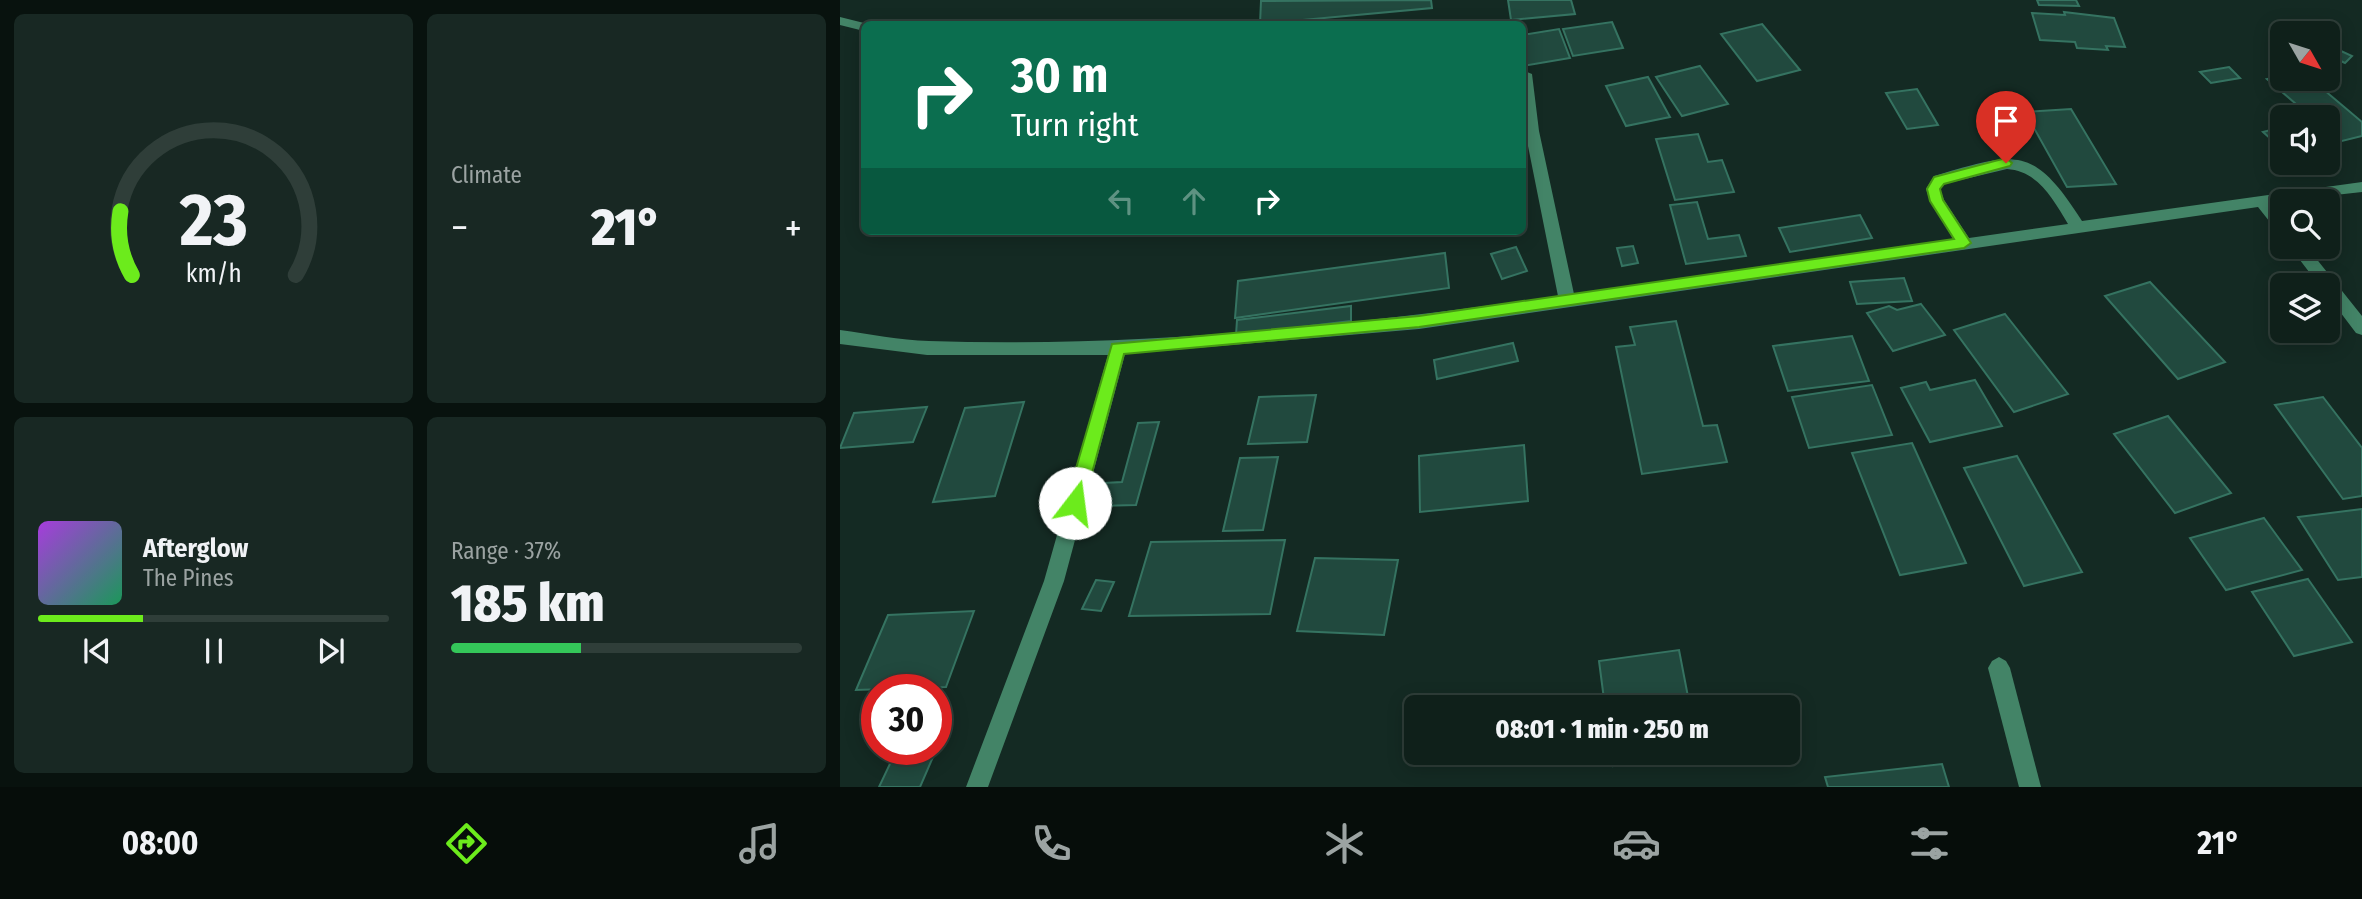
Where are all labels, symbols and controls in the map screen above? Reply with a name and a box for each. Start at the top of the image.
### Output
north arrow [2270,21,2340,91]
map controls [2270,21,2340,343]
text: 30 m [1011,46,1109,105]
icon: right [896,49,987,140]
pin [1976,91,2036,163]
icon: arrive [1987,102,2025,140]
button: sound [2270,105,2340,175]
text: Turn right [1011,106,1138,144]
text: Climate [451,161,522,189]
text: 23 [178,177,248,264]
icon: left [1102,182,1140,220]
icon: ahead [1175,182,1213,220]
icon: right [1248,182,1286,220]
button: search [2270,189,2340,259]
text: 21° [591,196,662,259]
text: − [451,205,468,251]
text: + [785,205,802,251]
text: km/h [186,258,241,288]
button: layers [2270,273,2340,343]
position arrow [1038,466,1112,540]
text: Afterglow [143,533,248,564]
text: Range · 37% [451,537,561,565]
text: The Pines [143,564,234,592]
text: 185 km [451,572,605,635]
icon: previous [78,632,116,670]
icon: pause [195,632,233,670]
icon: next [312,632,350,670]
speed limit sign: 30 [861,674,952,765]
text: 08:01 · 1 min · 250 m [1495,714,1709,745]
icon: directions [442,819,491,868]
icon: music [735,819,784,868]
icon: phone [1027,819,1076,868]
icon: climate [1320,819,1369,868]
icon: car [1612,819,1661,868]
icon: filters [1905,819,1954,868]
text: 08:00 [122,824,198,862]
text: 21° [2197,824,2240,862]

